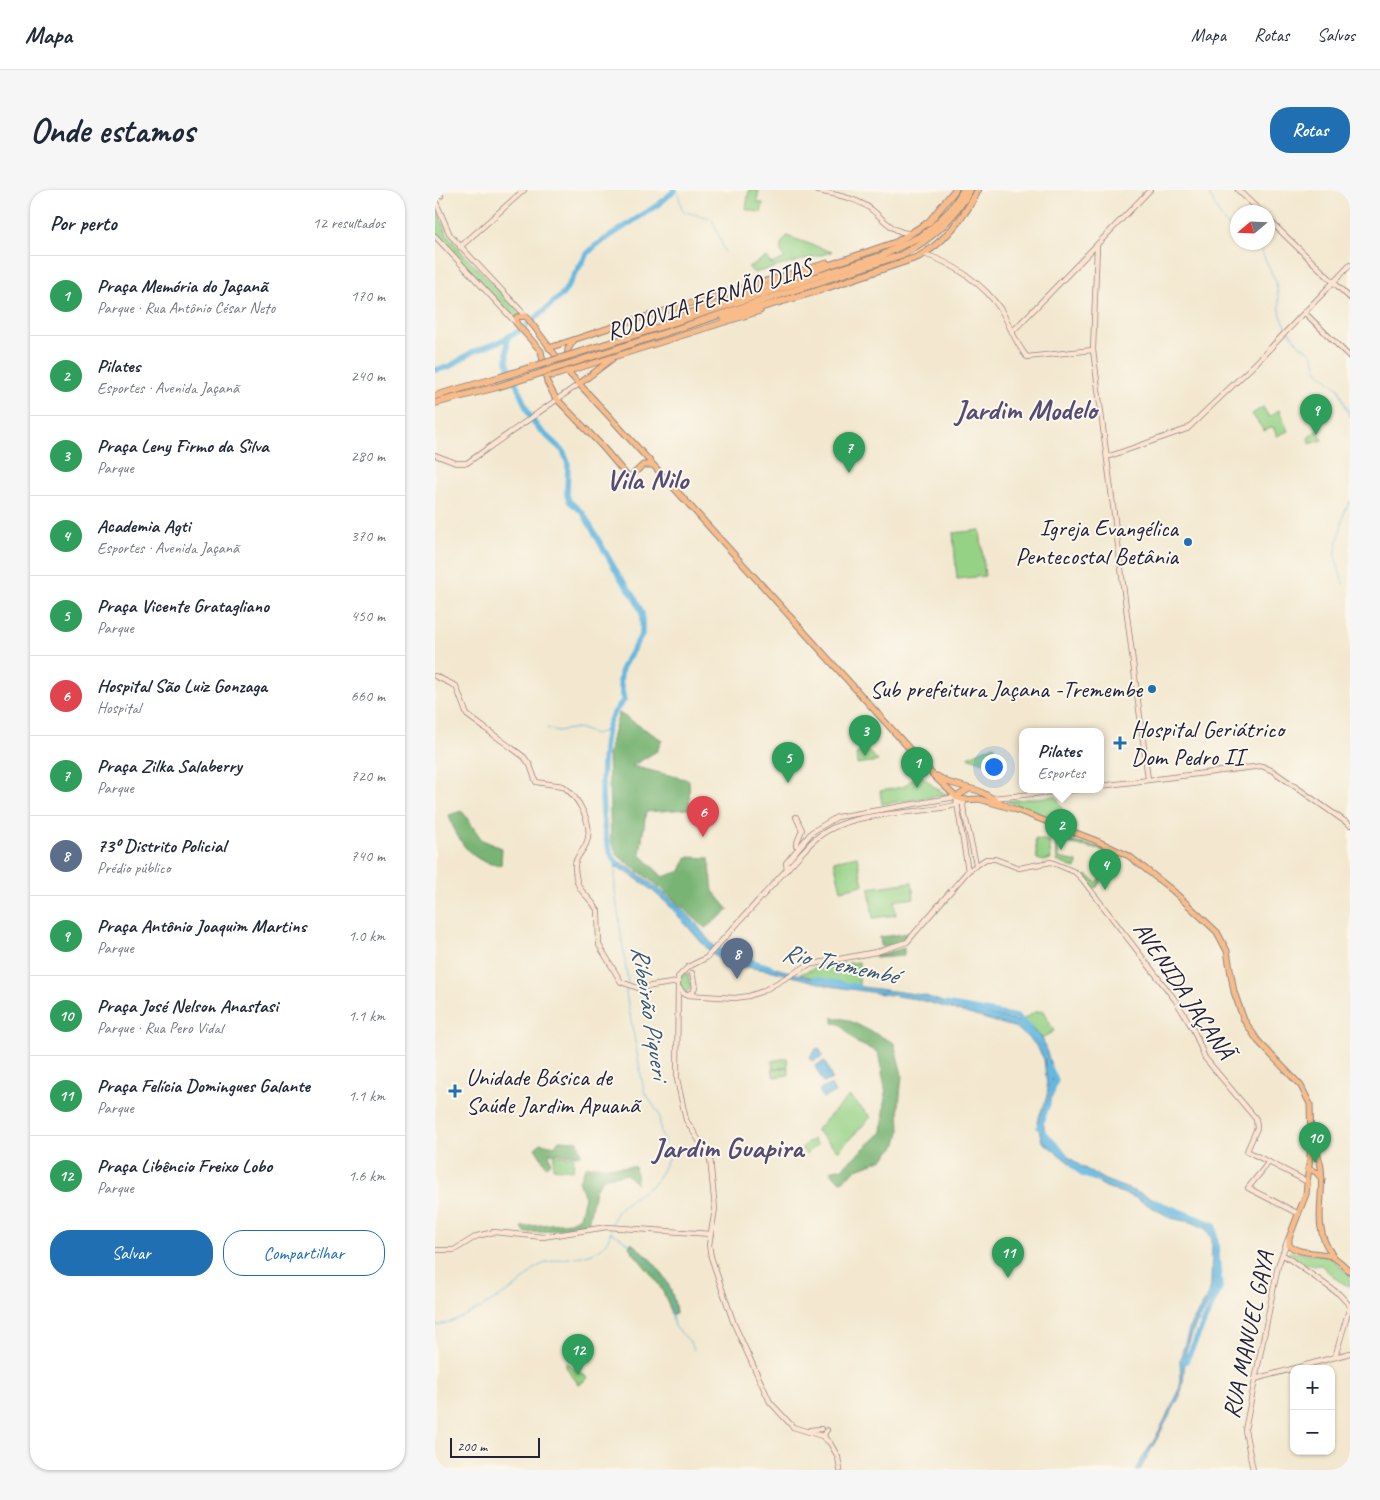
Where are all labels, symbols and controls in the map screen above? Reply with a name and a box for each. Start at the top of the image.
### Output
text: Mapa [25,20,72,50]
text: Mapa [1191,24,1226,46]
text: Rotas [1254,24,1289,46]
text: Salvos [1317,24,1355,46]
button: Rotas [1270,107,1350,153]
text: Onde estamos [30,108,195,153]
north arrow [1230,205,1275,250]
text: Por perto [50,210,117,236]
text: 12 resultados [312,213,385,233]
street label: RODOVIA FERNÃO DIAS [602,251,819,346]
text: Praça Memória do Jaçanã [97,274,267,298]
text: 1 [62,286,70,306]
text: 170 m [351,286,385,306]
text: Parque · Rua Antônio César Neto [97,298,275,318]
text: Pilates [97,354,140,378]
text: 2 [62,366,70,386]
text: 240 m [351,366,385,386]
text: Esportes · Avenida Jaçanã [97,378,239,398]
district label: Jardim Modelo [953,391,1099,428]
pin: 9 [1300,394,1332,435]
pin: 7 [833,432,865,473]
text: Praça Leny Firmo da Silva [97,434,269,458]
text: 3 [62,446,70,466]
text: 280 m [351,446,385,466]
text: Parque [97,458,134,478]
district label: Vila Nilo [606,461,690,498]
place label: Igreja Evangélica Pentecostal Betânia [1015,513,1179,571]
text: Academia Agti [97,514,190,538]
text: 4 [62,526,70,546]
text: 370 m [351,526,385,546]
marker: Igreja Evangélica Pentecostal Betânia [1182,536,1194,548]
text: Esportes · Avenida Jaçanã [97,538,239,558]
text: Praça Vicente Gratagliano [97,594,269,618]
text: 5 [63,606,69,626]
text: 450 m [351,606,385,626]
text: Parque [97,618,134,638]
text: Hospital São Luiz Gonzaga [97,674,267,698]
place label: Sub prefeitura Jaçana -Tremembe [870,674,1144,704]
marker: Sub prefeitura Jaçana -Tremembe [1146,683,1158,695]
text: 6 [62,686,70,706]
text: 660 m [351,686,385,706]
text: Hospital [97,698,141,718]
place label: Hospital Geriátrico Dom Pedro II [1131,714,1287,772]
pin: 3 [849,715,881,756]
popup [1019,728,1104,793]
marker: Hospital Geriátrico Dom Pedro II [1113,736,1127,750]
text: Pilates [1038,739,1081,763]
pin: 5 [772,742,804,783]
pin: 1 [901,747,933,788]
text: Praça Zilka Salaberry [97,754,242,778]
your location [981,754,1007,780]
text: Esportes [1038,763,1085,783]
text: 7 [62,766,70,786]
text: 720 m [351,766,385,786]
text: Parque [97,778,134,798]
pin: 6 [687,796,719,837]
pin: 2 [1045,809,1077,850]
text: 73º Distrito Policial [97,834,226,858]
text: 8 [62,846,70,866]
text: 740 m [351,846,385,866]
pin: 4 [1089,849,1121,890]
text: Prédio público [97,858,170,878]
text: Praça Antônio Joaquim Martins [97,914,306,938]
street label: AVENIDA JAÇANÃ [1127,916,1244,1068]
text: 9 [62,926,70,946]
text: 1.0 km [348,926,385,946]
water label: Rio Tremembé [779,936,907,993]
text: Parque [97,938,134,958]
pin: 8 [721,938,753,979]
water label: Ribeirão Piqueri [624,944,677,1087]
text: Praça José Nelson Anastasi [97,994,278,1018]
text: 10 [59,1006,73,1026]
text: 1.1 km [348,1006,385,1026]
text: Parque · Rua Pero Vidal [97,1018,223,1038]
place label: Unidade Básica de Saúde Jardim Apuanã [466,1062,642,1120]
text: Praça Felícia Domingues Galante [97,1074,310,1098]
marker: Unidade Básica de Saúde Jardim Apuanã [448,1084,462,1098]
text: 11 [59,1086,73,1106]
text: 1.1 km [348,1086,385,1106]
text: Parque [97,1098,134,1118]
pin: 10 [1299,1122,1331,1163]
district label: Jardim Guapira [651,1129,806,1166]
text: Praça Libêncio Freixo Lobo [97,1154,272,1178]
text: 12 [59,1166,73,1186]
text: 1.6 km [348,1166,385,1186]
text: Parque [97,1178,134,1198]
button: Salvar [50,1230,213,1276]
button: Compartilhar [223,1230,385,1276]
pin: 11 [992,1237,1024,1278]
street label: RUA MANUEL GAYA [1216,1248,1280,1421]
pin: 12 [562,1334,594,1375]
map controls [1290,1365,1335,1455]
button: + [1290,1365,1335,1410]
button: − [1290,1410,1335,1455]
scale bar [450,1435,540,1458]
text: 200 m [457,1438,487,1455]

